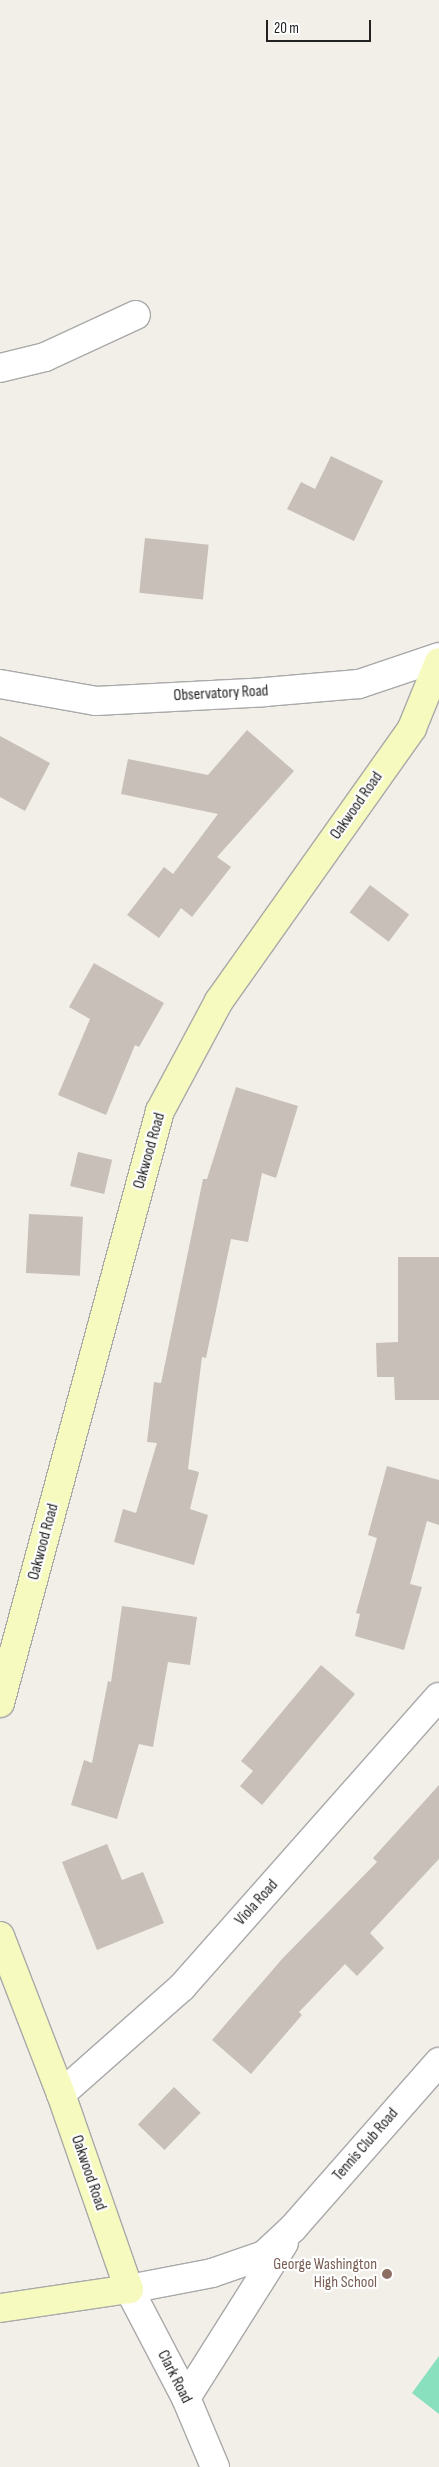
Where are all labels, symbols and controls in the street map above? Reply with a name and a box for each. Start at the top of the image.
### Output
scale bar [269,10,374,42]
text: 20 m [274,19,299,38]
street label: Observatory Road [173,682,269,706]
street label: Oakwood Road [327,769,387,843]
street label: Oakwood Road [130,1111,170,1191]
street label: Oakwood Road [25,1502,63,1582]
street label: Viola Road [231,1876,283,1930]
street label: Tennis Club Road [329,2105,403,2185]
street label: Oakwood Road [66,2133,110,2213]
place label: George Washington High School [273,2255,377,2293]
marker: George Washington High School [381,2268,393,2280]
street label: Clark Road [153,2347,195,2407]

